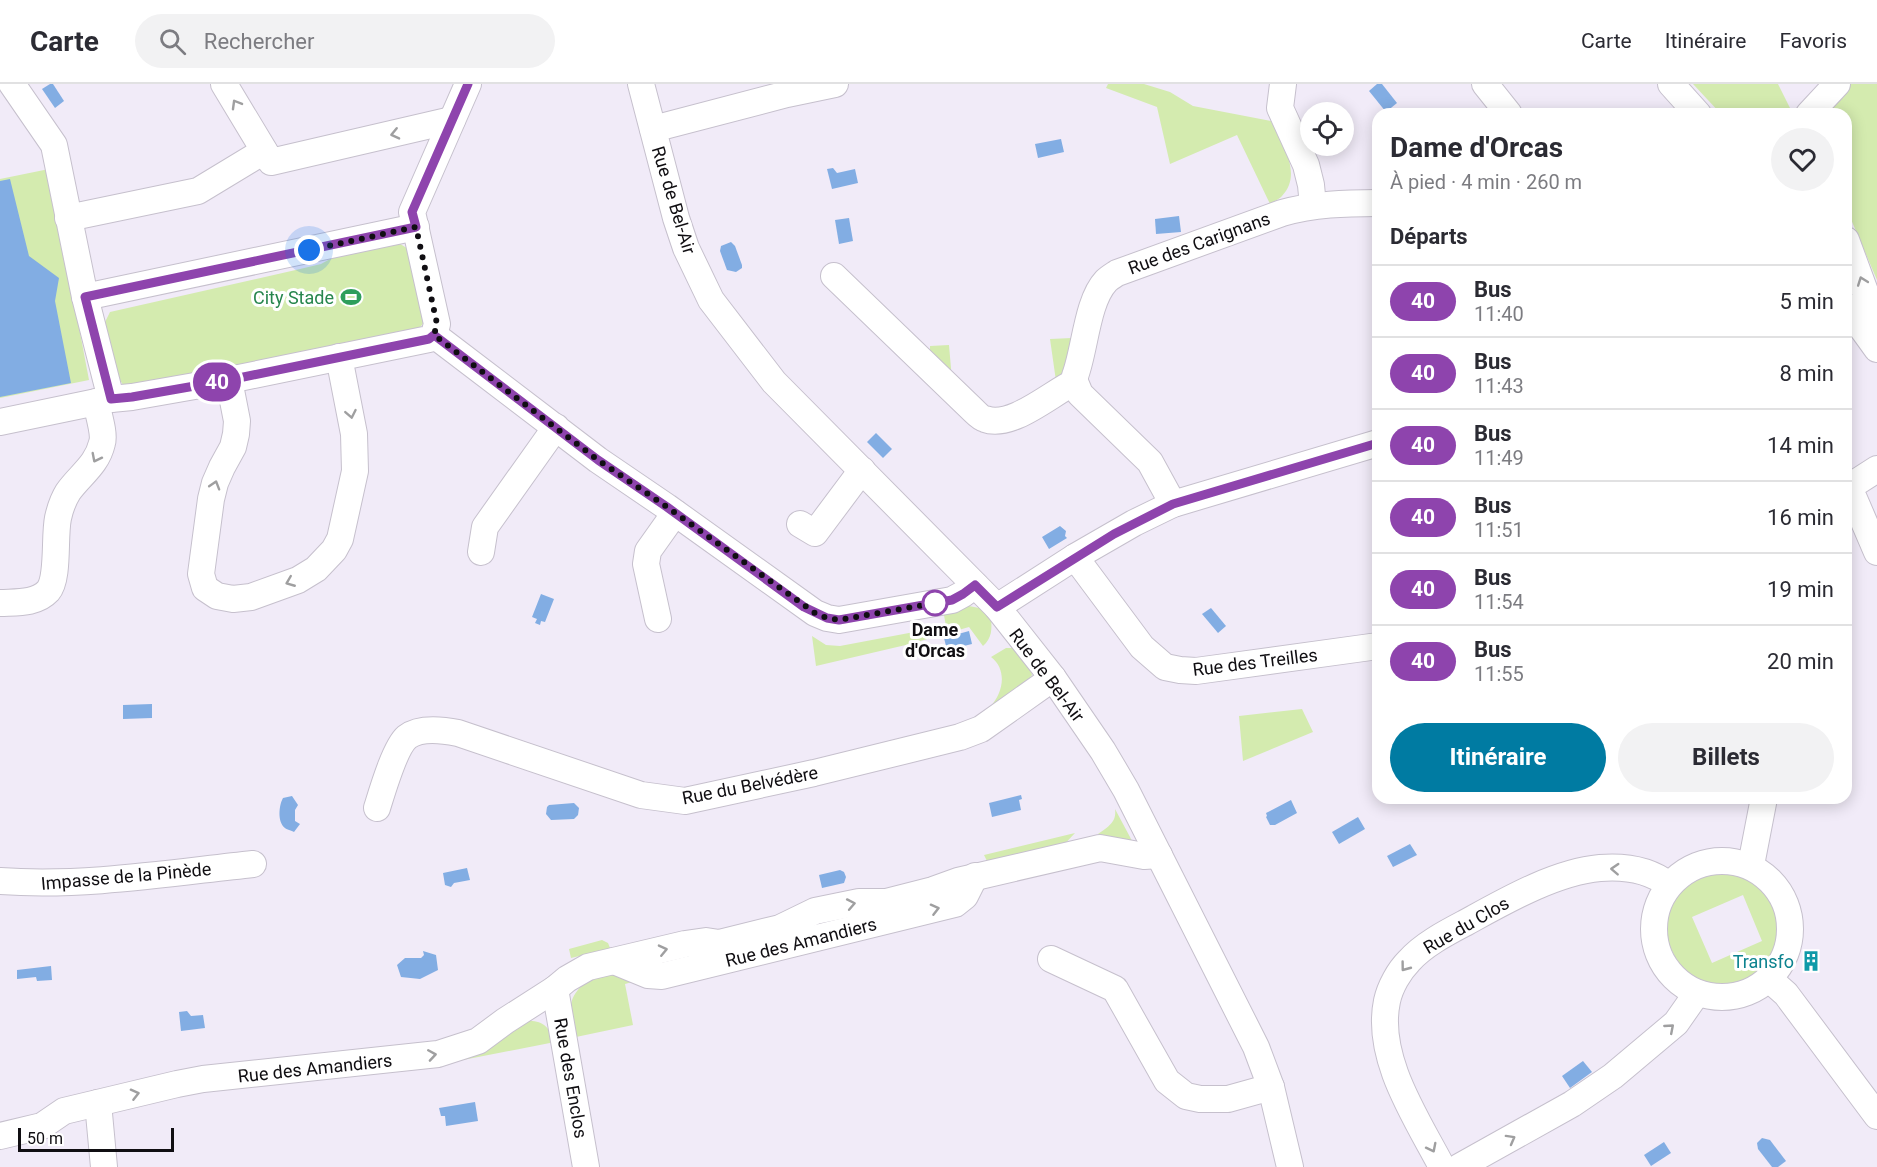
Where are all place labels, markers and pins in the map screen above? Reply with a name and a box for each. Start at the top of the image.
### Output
sports icon: City Stade [339,285,363,309]
place label: City Stade [253,287,334,308]
marker: Dame d'Orcas [922,590,948,616]
place label: Dame d'Orcas [905,619,965,661]
building icon: Transfo [1799,949,1823,973]
place label: Transfo [1733,951,1794,972]

